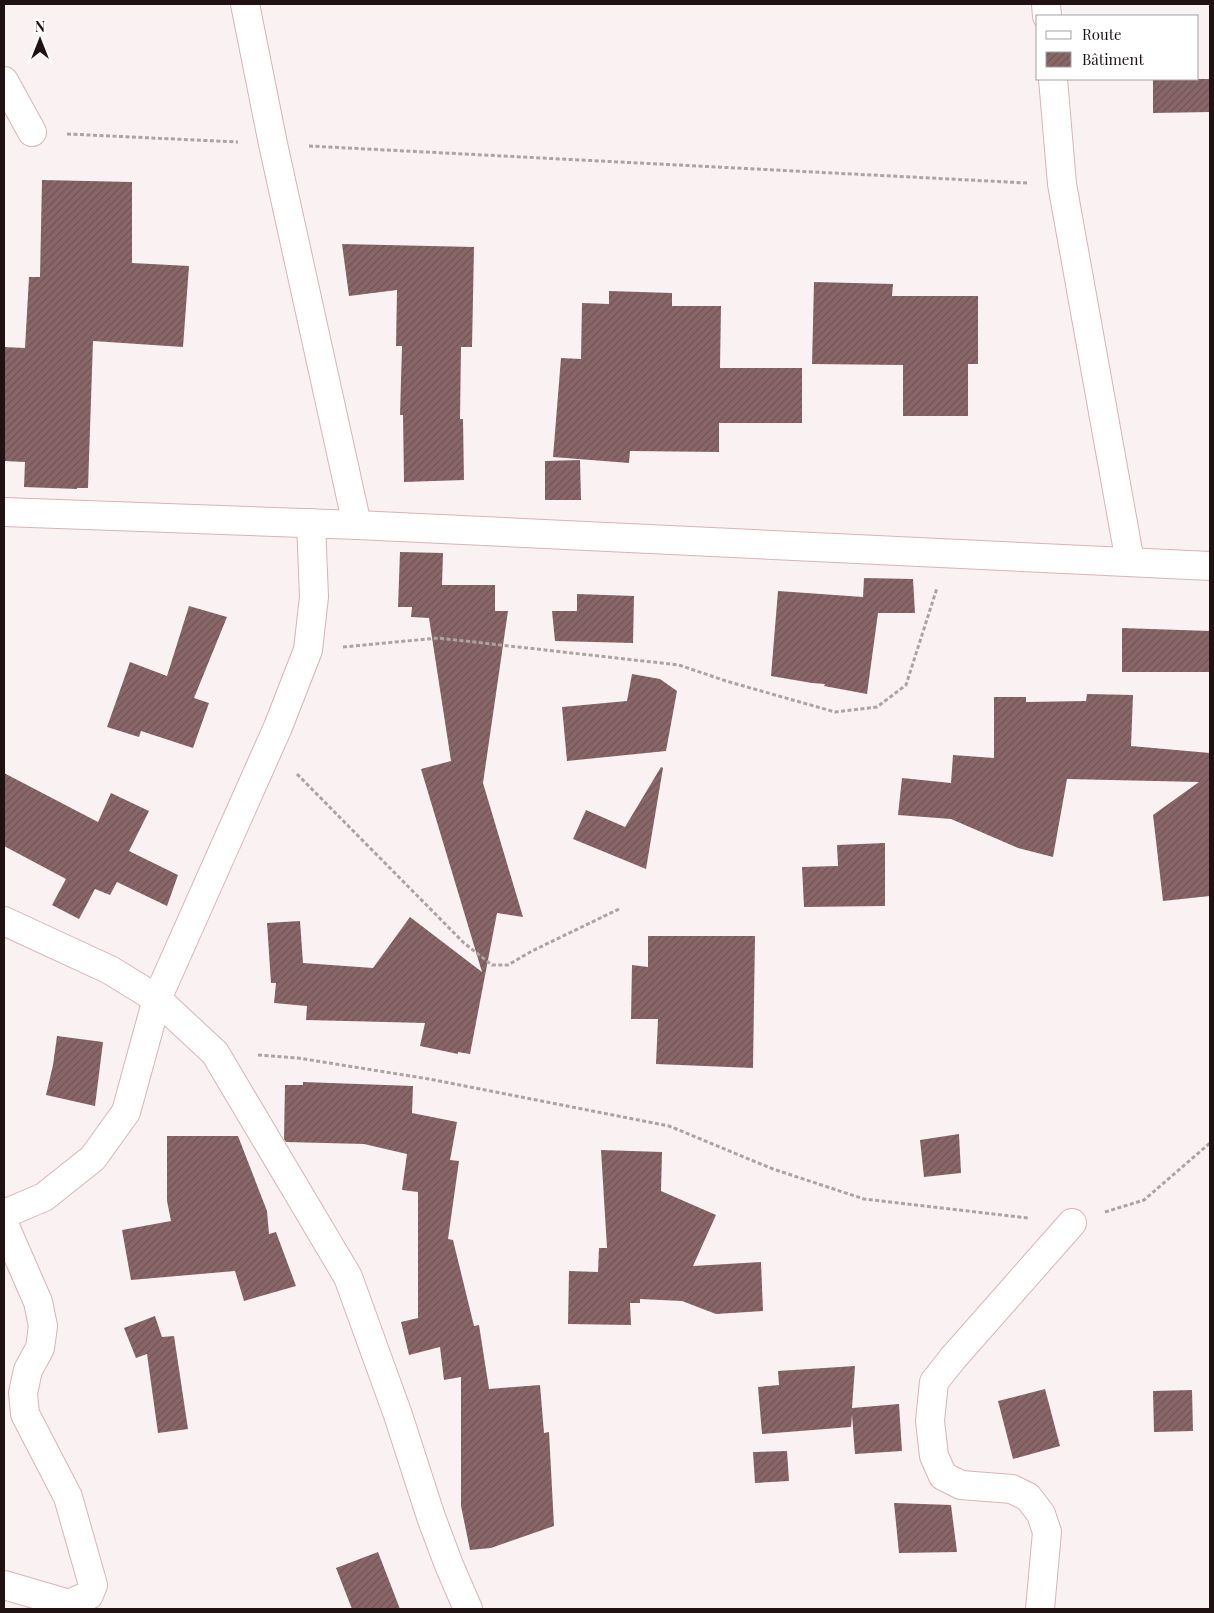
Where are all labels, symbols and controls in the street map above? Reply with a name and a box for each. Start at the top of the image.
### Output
north arrow [15,15,65,65]
legend [1036,15,1199,80]
text: N [35,17,45,36]
text: Route [1082,24,1122,44]
text: Bâtiment [1082,49,1144,69]

